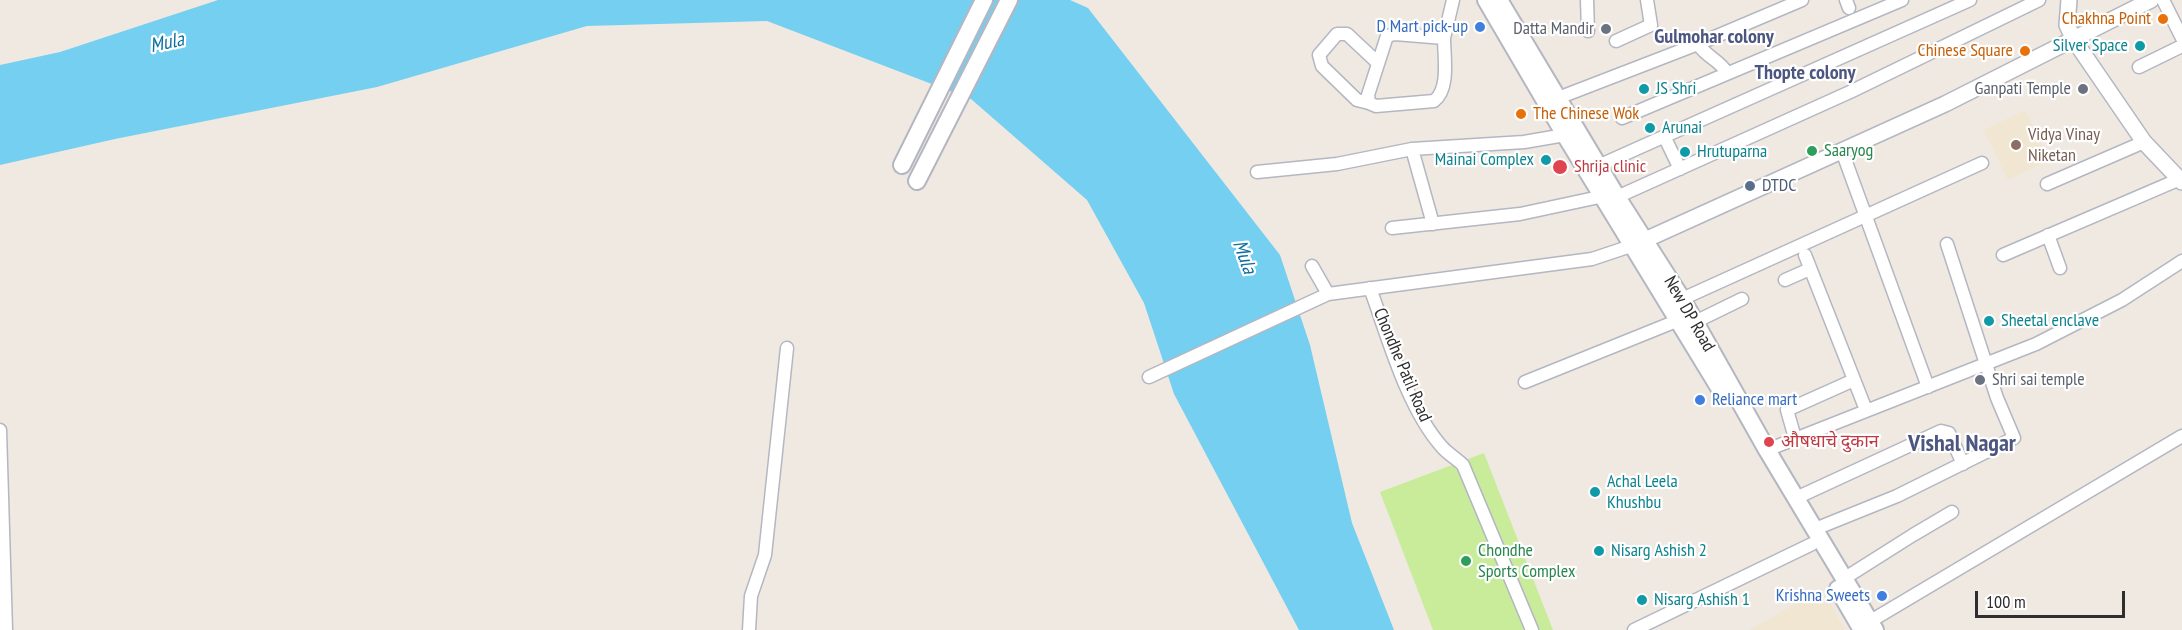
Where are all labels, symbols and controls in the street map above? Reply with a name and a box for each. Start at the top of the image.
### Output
place label: Chakhna Point [2062,8,2151,30]
marker: Chakhna Point [2156,12,2170,26]
place label: D Mart pick-up [1377,16,1468,38]
place label: Datta Mandir [1513,18,1594,40]
marker: D Mart pick-up [1473,20,1487,34]
marker: Datta Mandir [1599,22,1613,36]
district label: Gulmohar colony [1654,25,1774,49]
water label: Mula [148,28,186,58]
place label: Silver Space [2053,35,2128,57]
marker: Silver Space [2133,39,2147,53]
place label: Chinese Square [1917,40,2013,62]
marker: Chinese Square [2018,44,2032,58]
district label: Thopte colony [1754,61,1856,85]
place label: JS Shri [1656,78,1696,100]
place label: Ganpati Temple [1975,78,2071,100]
marker: JS Shri [1637,82,1651,96]
marker: Ganpati Temple [2076,82,2090,96]
place label: The Chinese Wok [1533,103,1639,125]
marker: The Chinese Wok [1514,107,1528,121]
place label: Arunai [1662,117,1702,139]
marker: Arunai [1643,121,1657,135]
place label: Vidya Vinay Niketan [2028,124,2100,166]
marker: Vidya Vinay Niketan [2009,138,2023,152]
place label: Saaryog [1824,140,1873,162]
place label: Hrutuparna [1697,141,1767,163]
marker: Saaryog [1805,144,1819,158]
marker: Hrutuparna [1678,145,1692,159]
place label: Mainai Complex [1435,149,1534,171]
marker: Mainai Complex [1539,153,1553,167]
place label: Shrija clinic [1574,156,1646,178]
marker: Shrija clinic [1551,158,1569,176]
place label: DTDC [1762,175,1797,197]
marker: DTDC [1743,179,1757,193]
water label: Mula [1227,237,1261,277]
street label: New DP Road [1659,272,1719,356]
street label: Chondhe Patil Road [1368,305,1436,425]
place label: Sheetal enclave [2001,310,2099,332]
marker: Sheetal enclave [1982,314,1996,328]
place label: Shri sai temple [1992,369,2085,391]
marker: Shri sai temple [1973,373,1987,387]
place label: Reliance mart [1712,389,1797,411]
marker: Reliance mart [1693,393,1707,407]
district label: Vishal Nagar [1908,430,2016,458]
place label: औषधाचे दुकान [1781,431,1879,453]
marker: औषधाचे दुकान [1762,435,1776,449]
place label: Achal Leela Khushbu [1607,471,1678,514]
marker: Achal Leela Khushbu [1588,485,1602,499]
place label: Chondhe Sports Complex [1478,540,1575,582]
place label: Nisarg Ashish 2 [1611,540,1707,562]
marker: Nisarg Ashish 2 [1592,544,1606,558]
marker: Chondhe Sports Complex [1459,554,1473,568]
scale bar [1978,579,2128,617]
place label: Krishna Sweets [1776,585,1870,607]
place label: Nisarg Ashish 1 [1654,589,1750,611]
marker: Krishna Sweets [1875,589,1889,603]
text: 100 m [1986,590,2026,613]
marker: Nisarg Ashish 1 [1635,593,1649,607]

